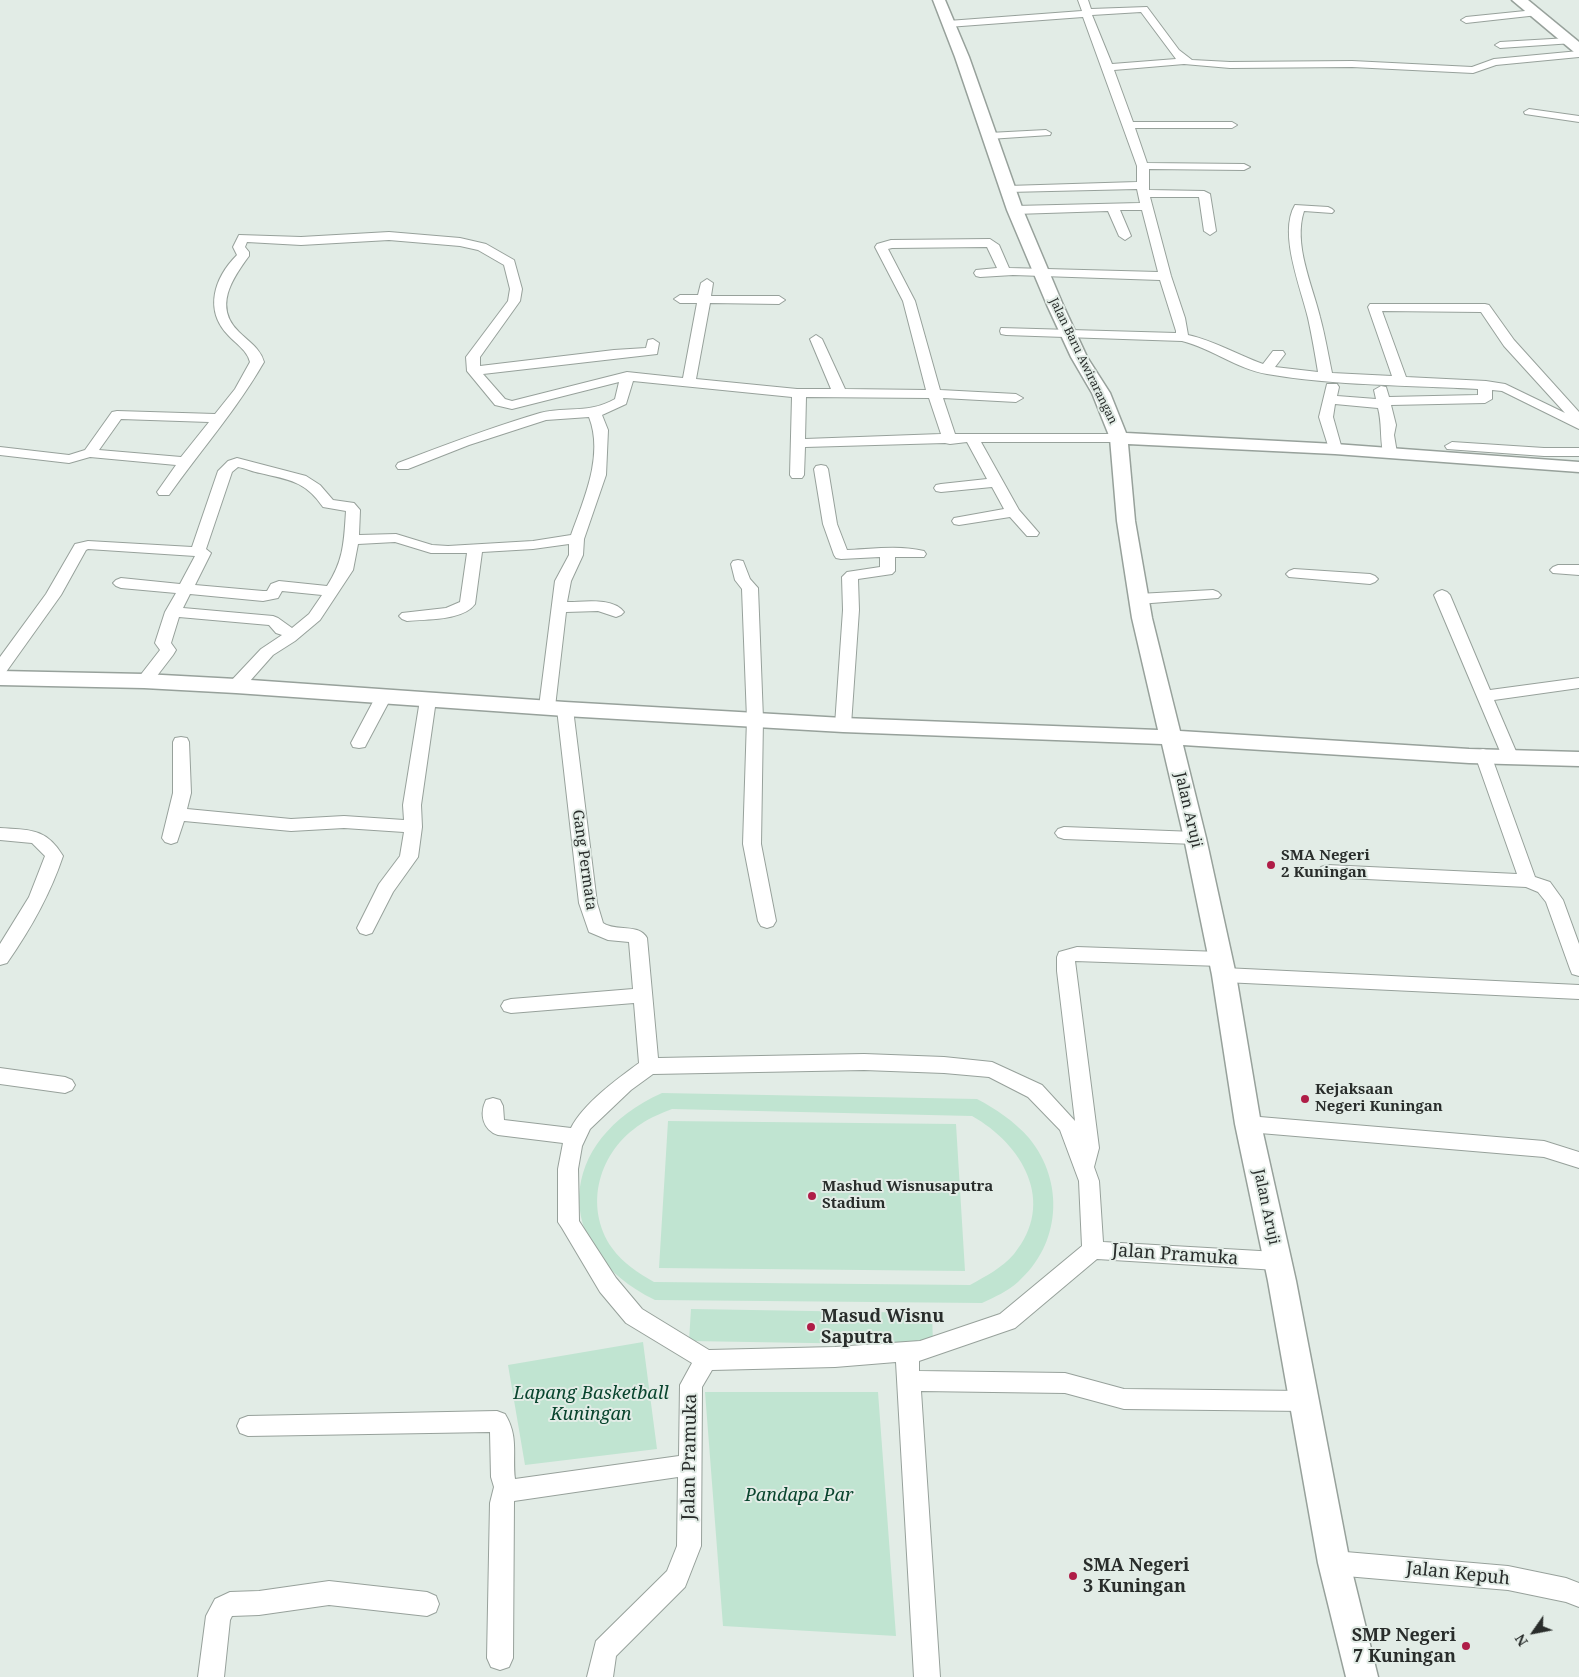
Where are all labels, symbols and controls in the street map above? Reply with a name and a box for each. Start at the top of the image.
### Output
street label: Jalan Baru Awirarangan [1046,296,1120,426]
street label: Jalan Aruji [1171,770,1205,850]
street label: Gang Permata [568,809,600,911]
place label: SMA Negeri 2 Kuningan [1281,847,1370,882]
marker: SMA Negeri 2 Kuningan [1265,859,1277,871]
place label: Kejaksaan Negeri Kuningan [1315,1081,1443,1116]
marker: Kejaksaan Negeri Kuningan [1299,1093,1311,1105]
street label: Jalan Aruji [1249,1168,1283,1246]
place label: Mashud Wisnusaputra Stadium [822,1178,993,1213]
marker: Mashud Wisnusaputra Stadium [806,1190,818,1202]
street label: Jalan Pramuka [1111,1240,1239,1270]
place label: Masud Wisnu Saputra [821,1306,944,1348]
marker: Masud Wisnu Saputra [805,1321,817,1333]
park label: Lapang Basketball Kuningan [513,1383,669,1426]
street label: Jalan Pramuka [678,1393,702,1521]
park label: Pandapa Par [745,1485,853,1507]
place label: SMA Negeri 3 Kuningan [1083,1555,1189,1598]
street label: Jalan Kepuh [1405,1558,1511,1590]
marker: SMA Negeri 3 Kuningan [1067,1570,1079,1582]
north arrow [1509,1607,1559,1657]
place label: SMP Negeri 7 Kuningan [1352,1625,1456,1668]
text: N [1510,1631,1532,1650]
marker: SMP Negeri 7 Kuningan [1460,1640,1472,1652]

